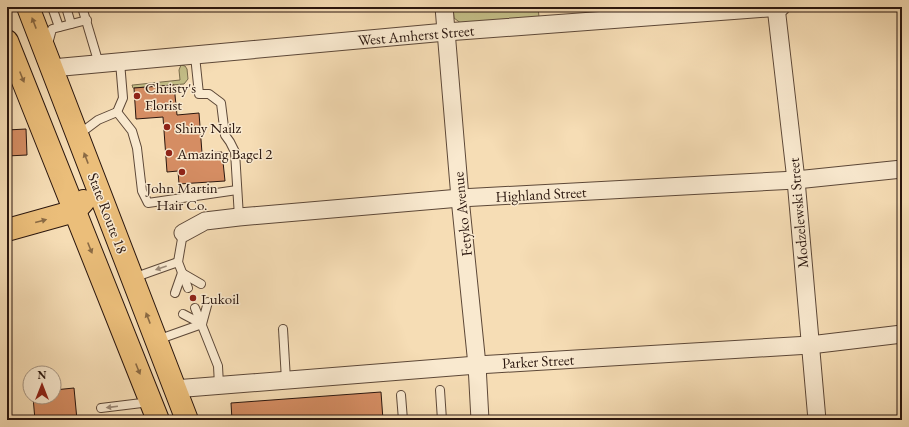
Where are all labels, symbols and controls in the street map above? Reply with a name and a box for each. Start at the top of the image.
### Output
one-way arrow [31,17,37,29]
street label: West Amherst Street [357,20,475,50]
one-way arrow [19,72,25,84]
place label: Christy's Florist [145,78,196,114]
marker: Christy's Florist [132,91,142,101]
place label: Shiny Nailz [175,118,241,137]
marker: Shiny Nailz [162,122,172,132]
place label: Amazing Bagel 2 [176,144,273,163]
marker: Amazing Bagel 2 [164,148,174,158]
one-way arrow [83,151,89,163]
street label: Modzelewski Street [784,157,812,269]
marker: John Martin Hair Co. [177,167,187,177]
street label: State Route 18 [84,170,132,256]
street label: Fetyko Avenue [448,171,476,257]
place label: John Martin Hair Co. [144,178,218,214]
street label: Highland Street [495,182,587,206]
one-way arrow [35,218,47,224]
one-way arrow [87,242,93,254]
one-way arrow [155,265,167,271]
place label: Lukoil [201,289,240,308]
marker: Lukoil [188,293,198,303]
one-way arrow [144,312,150,324]
street label: Parker Street [501,350,575,372]
one-way arrow [135,363,141,375]
north arrow [22,365,62,405]
text: N [38,368,47,382]
one-way arrow [106,404,118,410]

